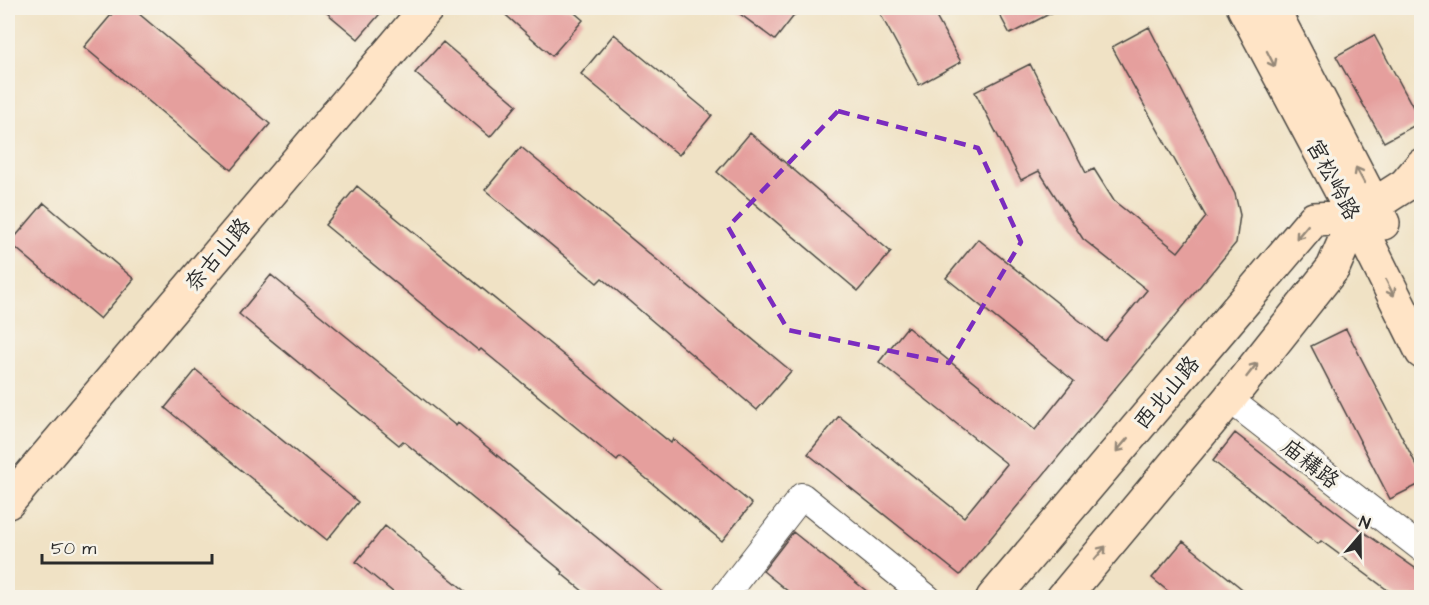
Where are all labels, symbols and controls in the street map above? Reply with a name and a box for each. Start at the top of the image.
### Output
one-way arrow [1266,50,1277,68]
street label: 宫松岭路 [1298,134,1367,226]
one-way arrow [1354,166,1365,184]
street label: 奈古山路 [178,211,258,299]
one-way arrow [1296,224,1309,240]
one-way arrow [1385,279,1396,297]
street label: 西北山路 [1127,349,1207,437]
one-way arrow [1245,362,1258,378]
street label: 庙耩路 [1275,432,1346,497]
one-way arrow [1115,437,1129,452]
north arrow [1330,506,1390,566]
text: N [1356,511,1373,535]
scale bar [42,527,212,565]
text: 50 m [51,536,96,561]
one-way arrow [1094,545,1107,561]

